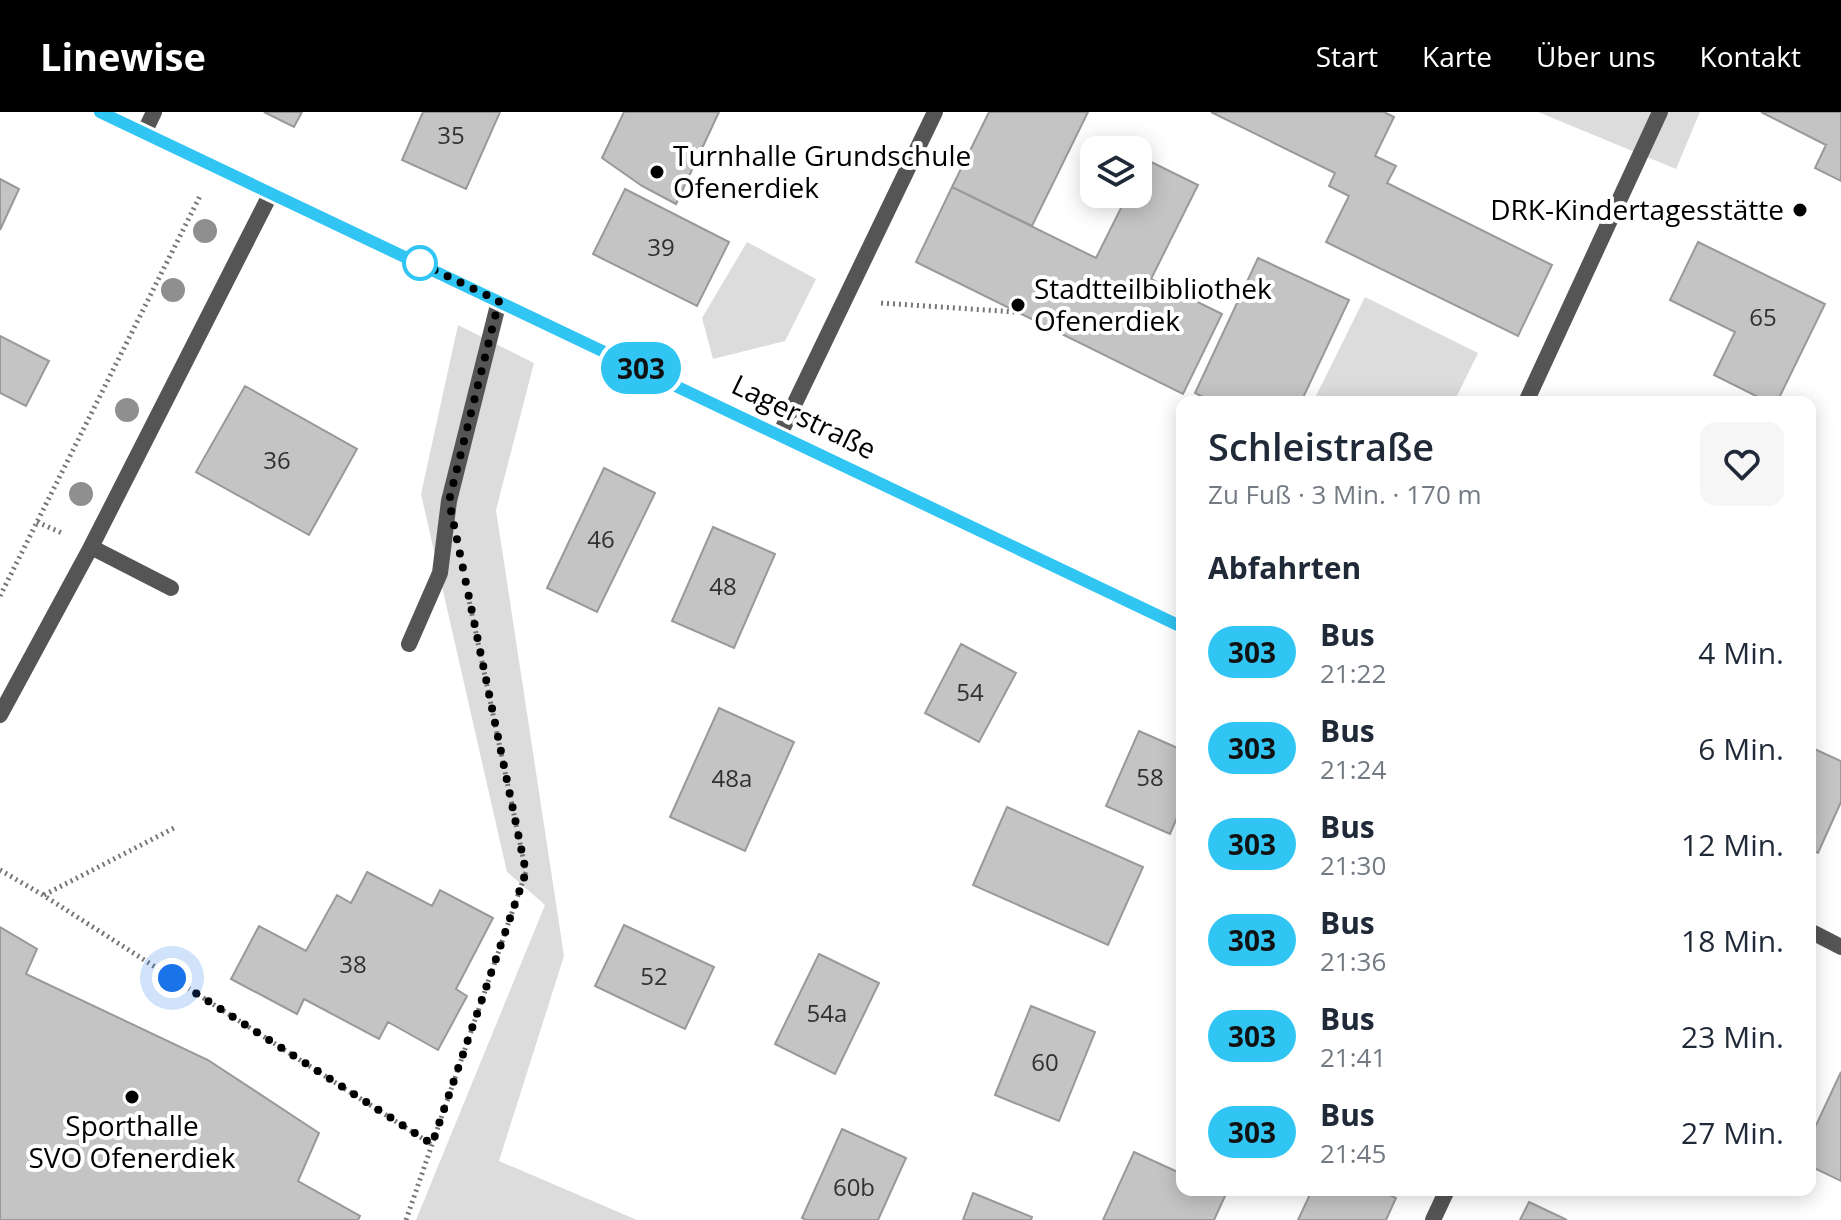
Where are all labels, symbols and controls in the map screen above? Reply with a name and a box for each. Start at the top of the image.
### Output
text: Linewise [40,30,206,82]
text: Start [1316,37,1378,75]
text: Karte [1422,37,1492,75]
text: Über uns [1536,37,1656,75]
text: Kontakt [1700,37,1801,75]
house number: 35 [437,118,465,151]
place label: Turnhalle Grundschule Ofenerdiek [673,136,971,206]
map controls [1080,136,1152,208]
button: layers [1080,136,1152,208]
marker: Turnhalle Grundschule Ofenerdiek [648,163,666,181]
place label: DRK-Kindertagesstätte [1490,190,1784,228]
marker: DRK-Kindertagesstätte [1791,201,1809,219]
house number: 39 [647,230,675,263]
unlabelled marker [403,246,437,280]
place label: Stadtteilbibliothek Ofenerdiek [1034,269,1272,339]
marker: Stadtteilbibliothek Ofenerdiek [1009,296,1027,314]
house number: 65 [1749,300,1777,333]
line badge: 303 [595,342,687,394]
text: 303 [617,349,665,387]
street label: Lagerstraße [726,365,883,467]
text: Schleistraße [1208,420,1434,472]
button: heart [1700,422,1784,506]
house number: 36 [263,443,291,476]
text: Zu Fuß · 3 Min. · 170 m [1208,476,1482,512]
house number: 46 [587,522,615,555]
text: Abfahrten [1208,547,1361,588]
house number: 48 [709,569,737,602]
text: Bus [1320,614,1375,655]
text: 4 Min. [1698,632,1784,673]
text: 303 [1228,633,1276,671]
text: 21:22 [1320,655,1386,691]
house number: 54 [956,675,984,708]
text: Bus [1320,710,1375,751]
text: 6 Min. [1698,728,1784,769]
text: 303 [1228,729,1276,767]
text: 21:24 [1320,751,1386,787]
house number: 58 [1136,760,1164,793]
house number: 48a [712,761,752,794]
text: Bus [1320,806,1375,847]
text: 12 Min. [1681,824,1784,865]
text: 303 [1228,825,1276,863]
text: 21:30 [1320,847,1386,883]
text: Bus [1320,902,1375,943]
text: 18 Min. [1681,920,1784,961]
text: 303 [1228,921,1276,959]
text: 21:36 [1320,943,1386,979]
house number: 38 [339,947,367,980]
your location [152,958,192,998]
house number: 52 [640,959,668,992]
house number: 54a [807,996,847,1029]
text: Bus [1320,998,1375,1039]
text: 23 Min. [1681,1016,1784,1057]
text: 303 [1228,1017,1276,1055]
text: 21:41 [1320,1039,1386,1075]
house number: 60 [1031,1045,1059,1078]
marker: Sporthalle SVO Ofenerdiek [123,1088,141,1106]
text: Bus [1320,1094,1375,1135]
place label: Sporthalle SVO Ofenerdiek [29,1106,236,1176]
text: 27 Min. [1681,1112,1784,1153]
text: 303 [1228,1113,1276,1151]
text: 21:45 [1320,1135,1386,1171]
house number: 60b [833,1170,875,1203]

